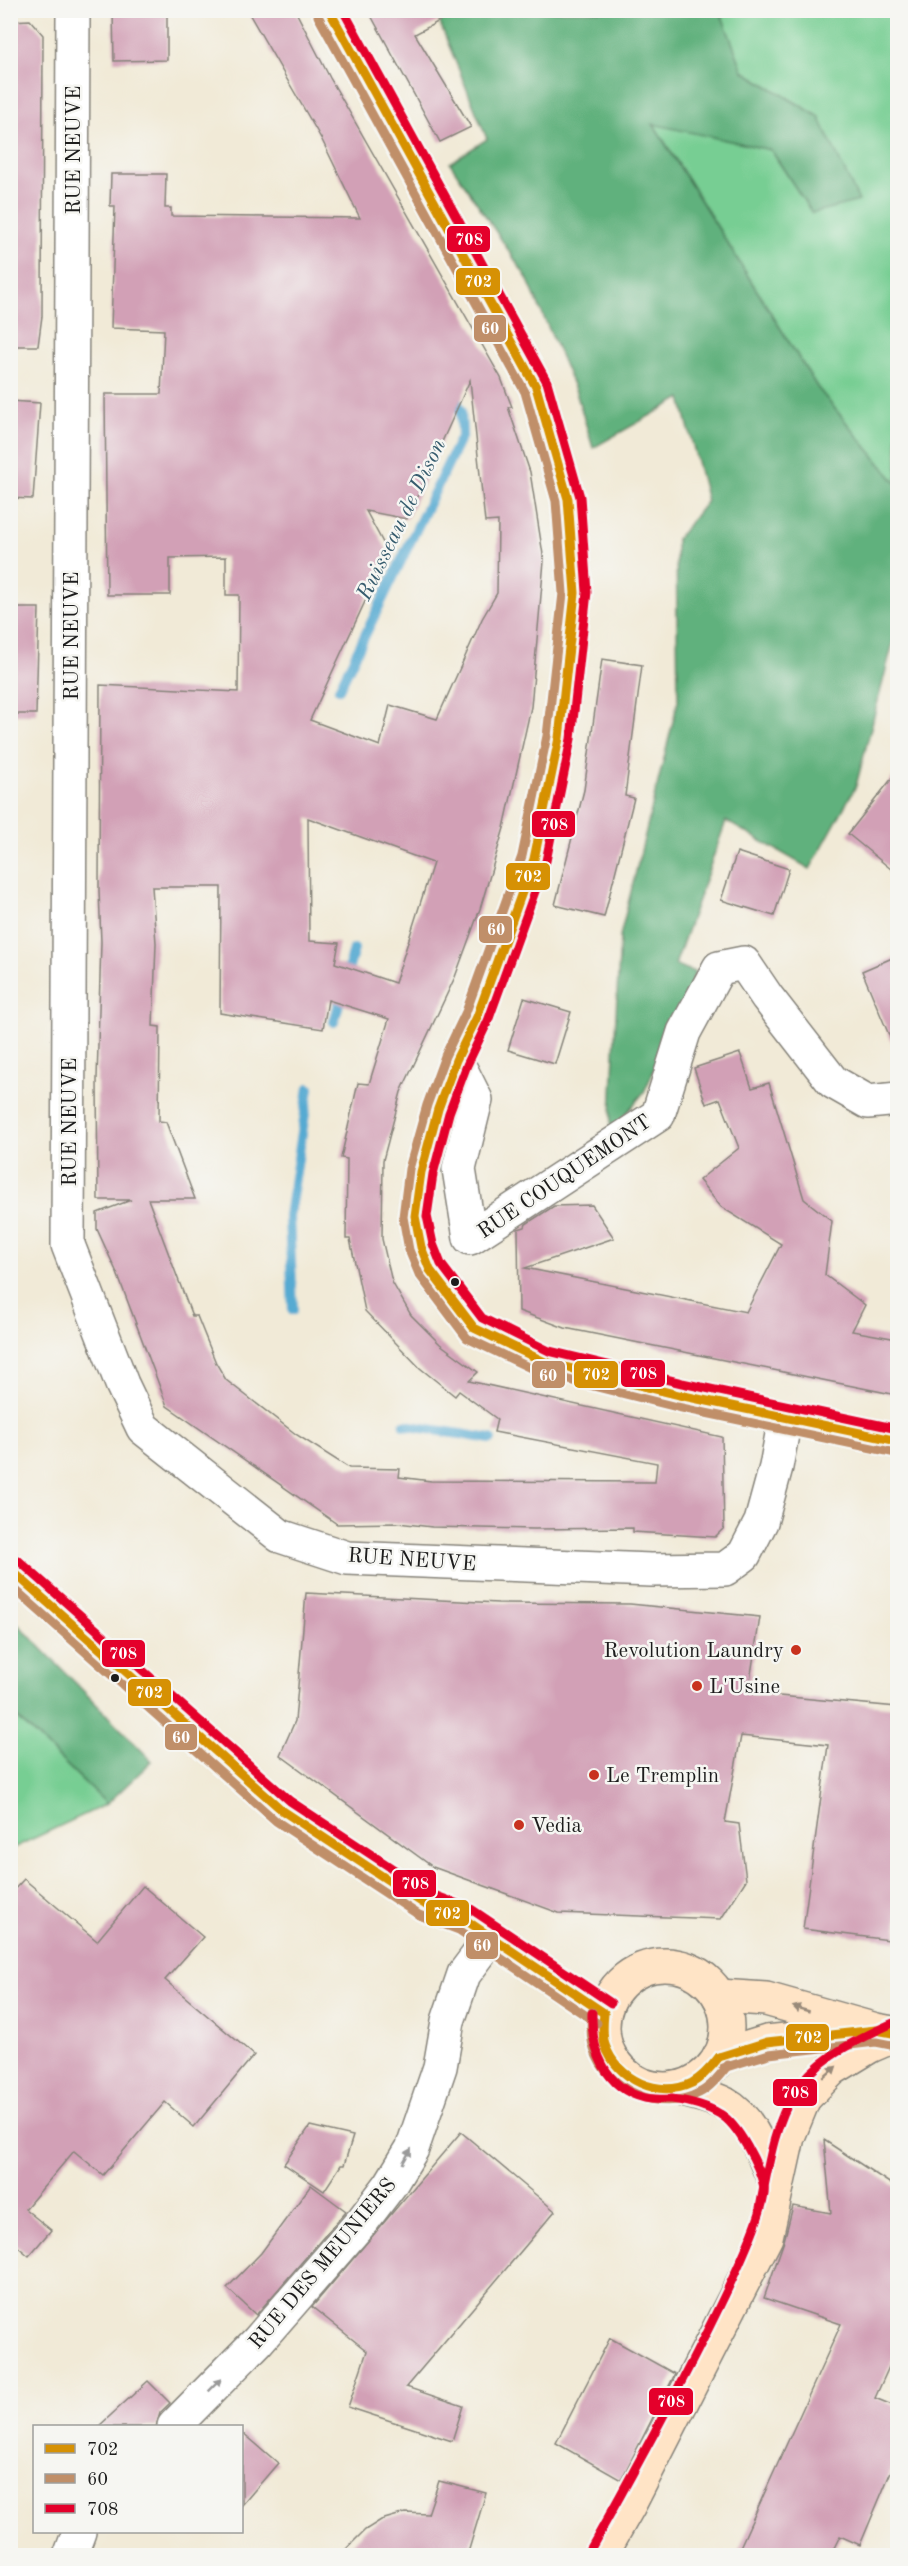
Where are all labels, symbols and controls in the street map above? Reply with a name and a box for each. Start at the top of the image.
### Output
street label: RUE NEUVE [64,86,85,214]
line badge: 708 [446,225,491,253]
text: 708 [455,233,483,249]
line badge: 702 [455,267,501,296]
text: 702 [464,275,492,291]
line badge: 60 [473,314,507,343]
text: 60 [481,322,499,338]
water label: Ruisseau de Dison [353,435,451,605]
street label: RUE NEUVE [62,572,83,700]
line badge: 708 [531,810,576,838]
text: 708 [540,818,568,834]
line badge: 702 [505,862,551,891]
text: 702 [514,870,542,886]
line badge: 60 [478,915,513,944]
text: 60 [487,923,505,939]
street label: RUE NEUVE [60,1058,81,1186]
street label: RUE COUQUEMONT [474,1111,655,1243]
unlabelled marker [449,1276,461,1288]
line badge: 708 [620,1359,666,1388]
line badge: 60 [531,1360,566,1389]
line badge: 702 [573,1360,619,1389]
text: 708 [629,1367,657,1383]
text: 702 [582,1368,610,1384]
text: 60 [539,1369,557,1385]
street label: RUE NEUVE [347,1546,477,1575]
line badge: 708 [101,1639,146,1668]
place label: Revolution Laundry [604,1641,784,1662]
marker: Revolution Laundry [789,1643,803,1657]
text: 708 [109,1647,137,1663]
unlabelled marker [109,1672,121,1684]
place label: L'Usine [709,1677,780,1698]
line badge: 702 [127,1678,172,1707]
marker: L'Usine [690,1679,704,1693]
text: 702 [135,1686,163,1702]
line badge: 60 [164,1723,198,1751]
text: 60 [172,1731,190,1747]
place label: Le Tremplin [606,1766,719,1787]
marker: Le Tremplin [587,1768,601,1782]
place label: Vedia [531,1816,582,1837]
marker: Vedia [512,1818,526,1832]
line badge: 708 [392,1869,437,1898]
text: 708 [401,1877,429,1893]
line badge: 702 [425,1899,470,1927]
text: 702 [433,1907,461,1923]
line badge: 60 [465,1931,499,1960]
text: 60 [473,1939,491,1955]
one-way arrow [792,2003,810,2013]
line badge: 702 [785,2023,830,2052]
text: 702 [794,2031,822,2047]
one-way arrow [822,2066,838,2079]
line badge: 708 [772,2078,818,2107]
text: 708 [781,2086,809,2102]
one-way arrow [402,2147,412,2164]
street label: RUE DES MEUNIERS [246,2174,401,2354]
one-way arrow [208,2377,222,2392]
line badge: 708 [648,2387,694,2416]
text: 708 [657,2395,685,2411]
legend [33,2425,243,2533]
text: 702 [87,2441,118,2459]
text: 60 [87,2471,108,2489]
text: 708 [87,2501,118,2519]

